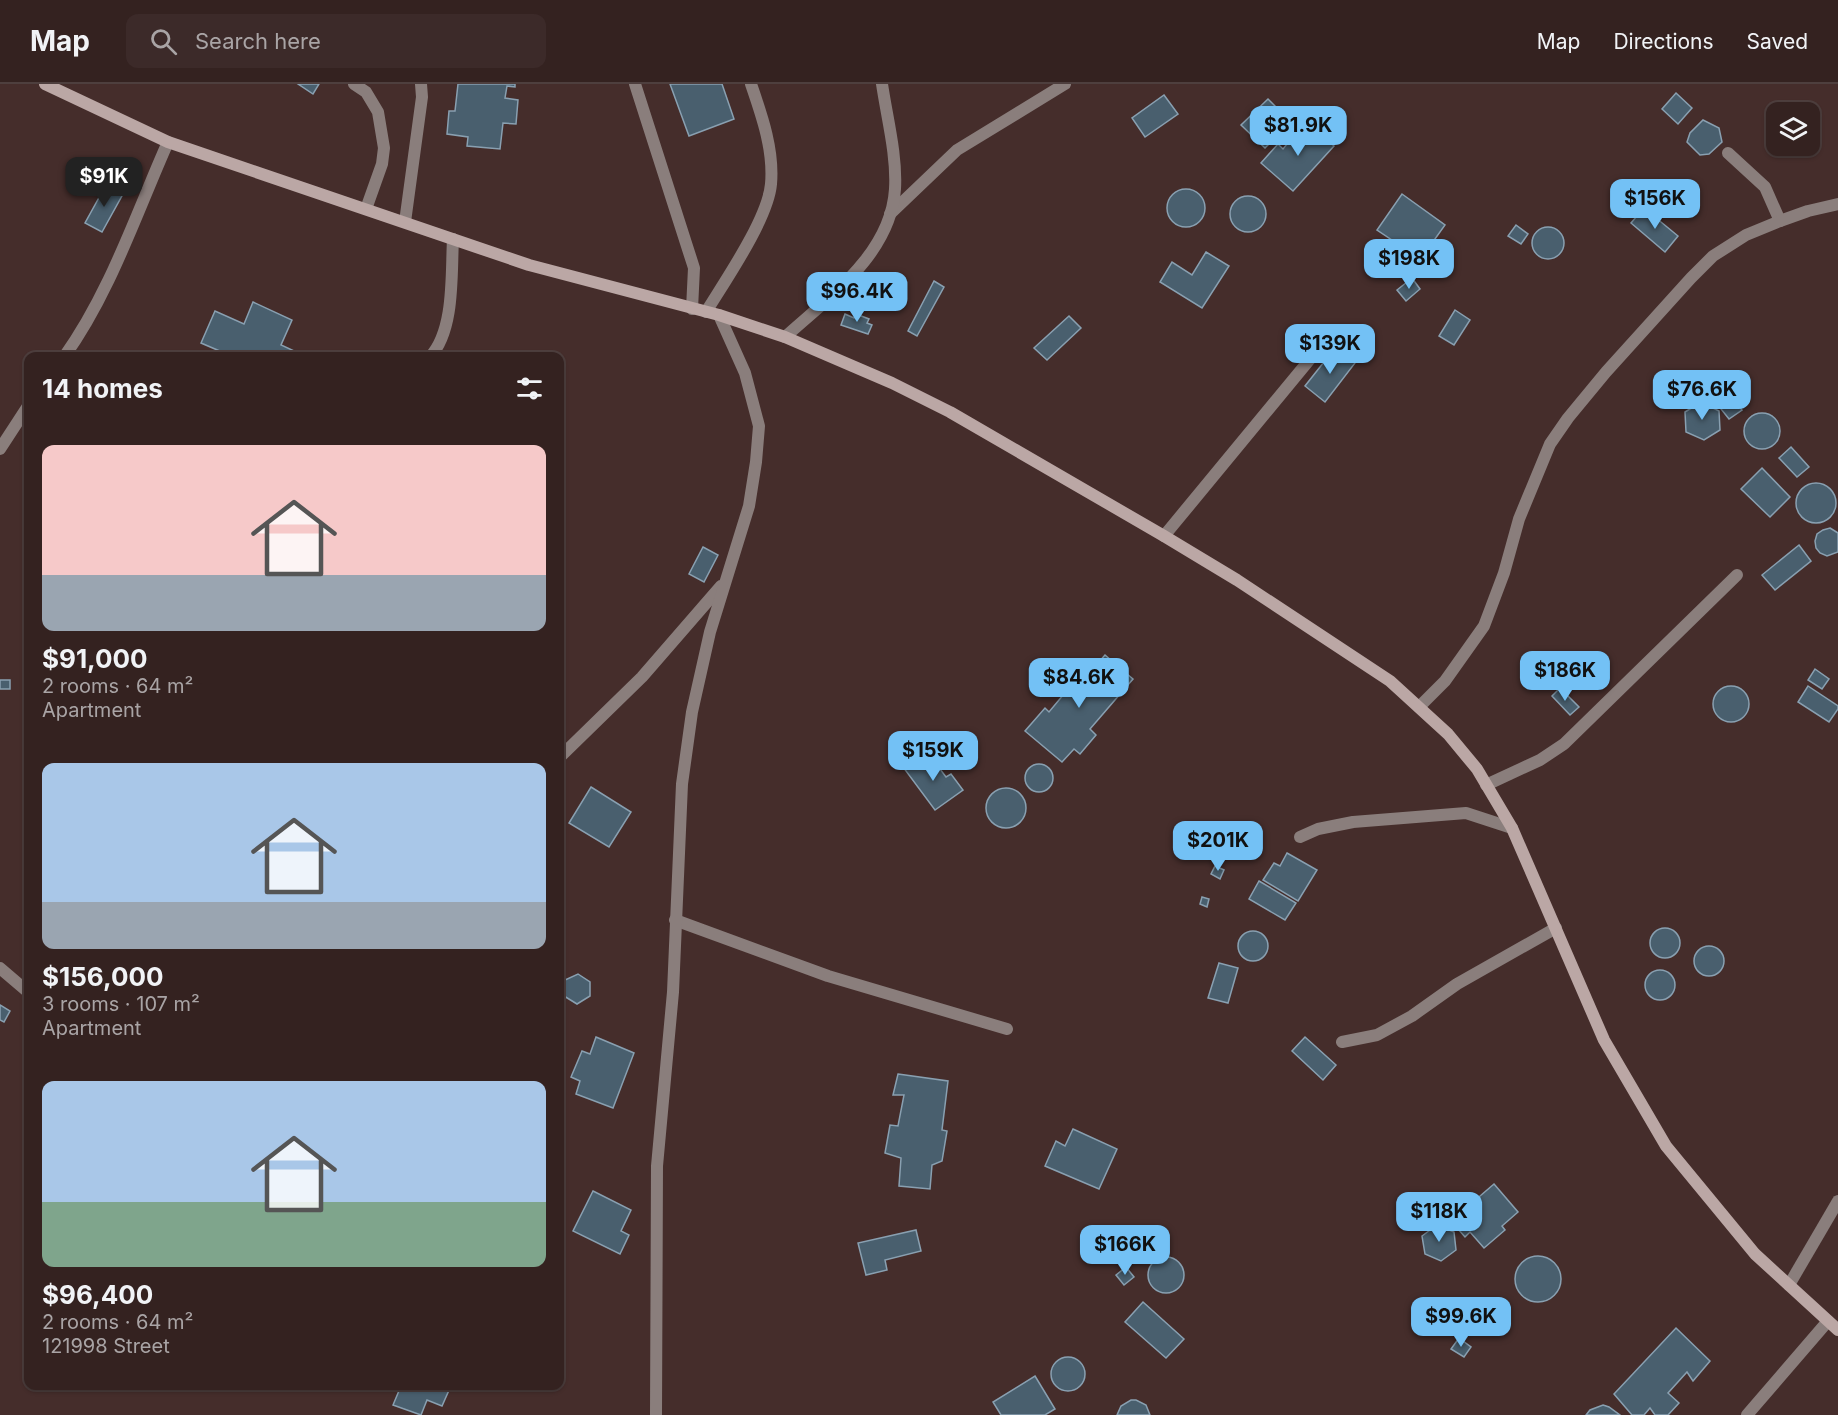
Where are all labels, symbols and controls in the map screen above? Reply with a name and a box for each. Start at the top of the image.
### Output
search box [126,14,546,68]
text: Map [30,24,90,58]
icon: search [147,25,180,58]
text: Search here [195,28,321,54]
text: Map [1537,29,1580,54]
text: Directions [1613,29,1714,54]
text: Saved [1747,29,1808,54]
map controls [1766,102,1820,156]
button: layers [1766,102,1820,156]
pin: $81.9K [1249,106,1347,157]
text: $81.9K [1264,113,1332,137]
pin: $91K [68,157,140,208]
text: $91K [79,164,129,188]
pin: $156K [1613,179,1697,230]
text: $156K [1624,186,1686,210]
pin: $198K [1367,239,1451,290]
text: $198K [1378,246,1440,270]
pin: $96.4K [808,272,906,323]
text: $96.4K [820,279,894,303]
pin: $139K [1288,324,1372,375]
text: $139K [1299,331,1361,355]
pin: $76.6K [1653,370,1751,421]
icon: filters [513,372,546,405]
text: 14 homes [42,373,163,404]
text: $76.6K [1667,377,1737,401]
icon: home [240,484,348,592]
text: $91,000 [42,643,148,674]
pin: $186K [1523,651,1607,702]
pin: $84.6K [1030,658,1128,709]
text: $186K [1534,658,1596,682]
text: $84.6K [1043,665,1115,689]
text: 2 rooms · 64 m² [42,674,193,698]
text: Apartment [42,698,141,722]
pin: $159K [891,731,975,782]
text: $159K [902,738,964,762]
icon: home [240,802,348,910]
pin: $201K [1176,821,1260,872]
text: $201K [1187,828,1249,852]
text: $156,000 [42,961,163,992]
text: 3 rooms · 107 m² [42,992,200,1016]
text: Apartment [42,1016,141,1040]
icon: home [240,1120,348,1228]
pin: $118K [1397,1192,1481,1243]
text: $118K [1410,1199,1468,1223]
pin: $166K [1083,1225,1167,1276]
text: $166K [1094,1232,1156,1256]
text: $96,400 [42,1279,153,1310]
pin: $99.6K [1412,1297,1510,1348]
text: $99.6K [1425,1304,1497,1328]
text: 2 rooms · 64 m² [42,1310,193,1334]
text: 121998 Street [42,1334,170,1358]

